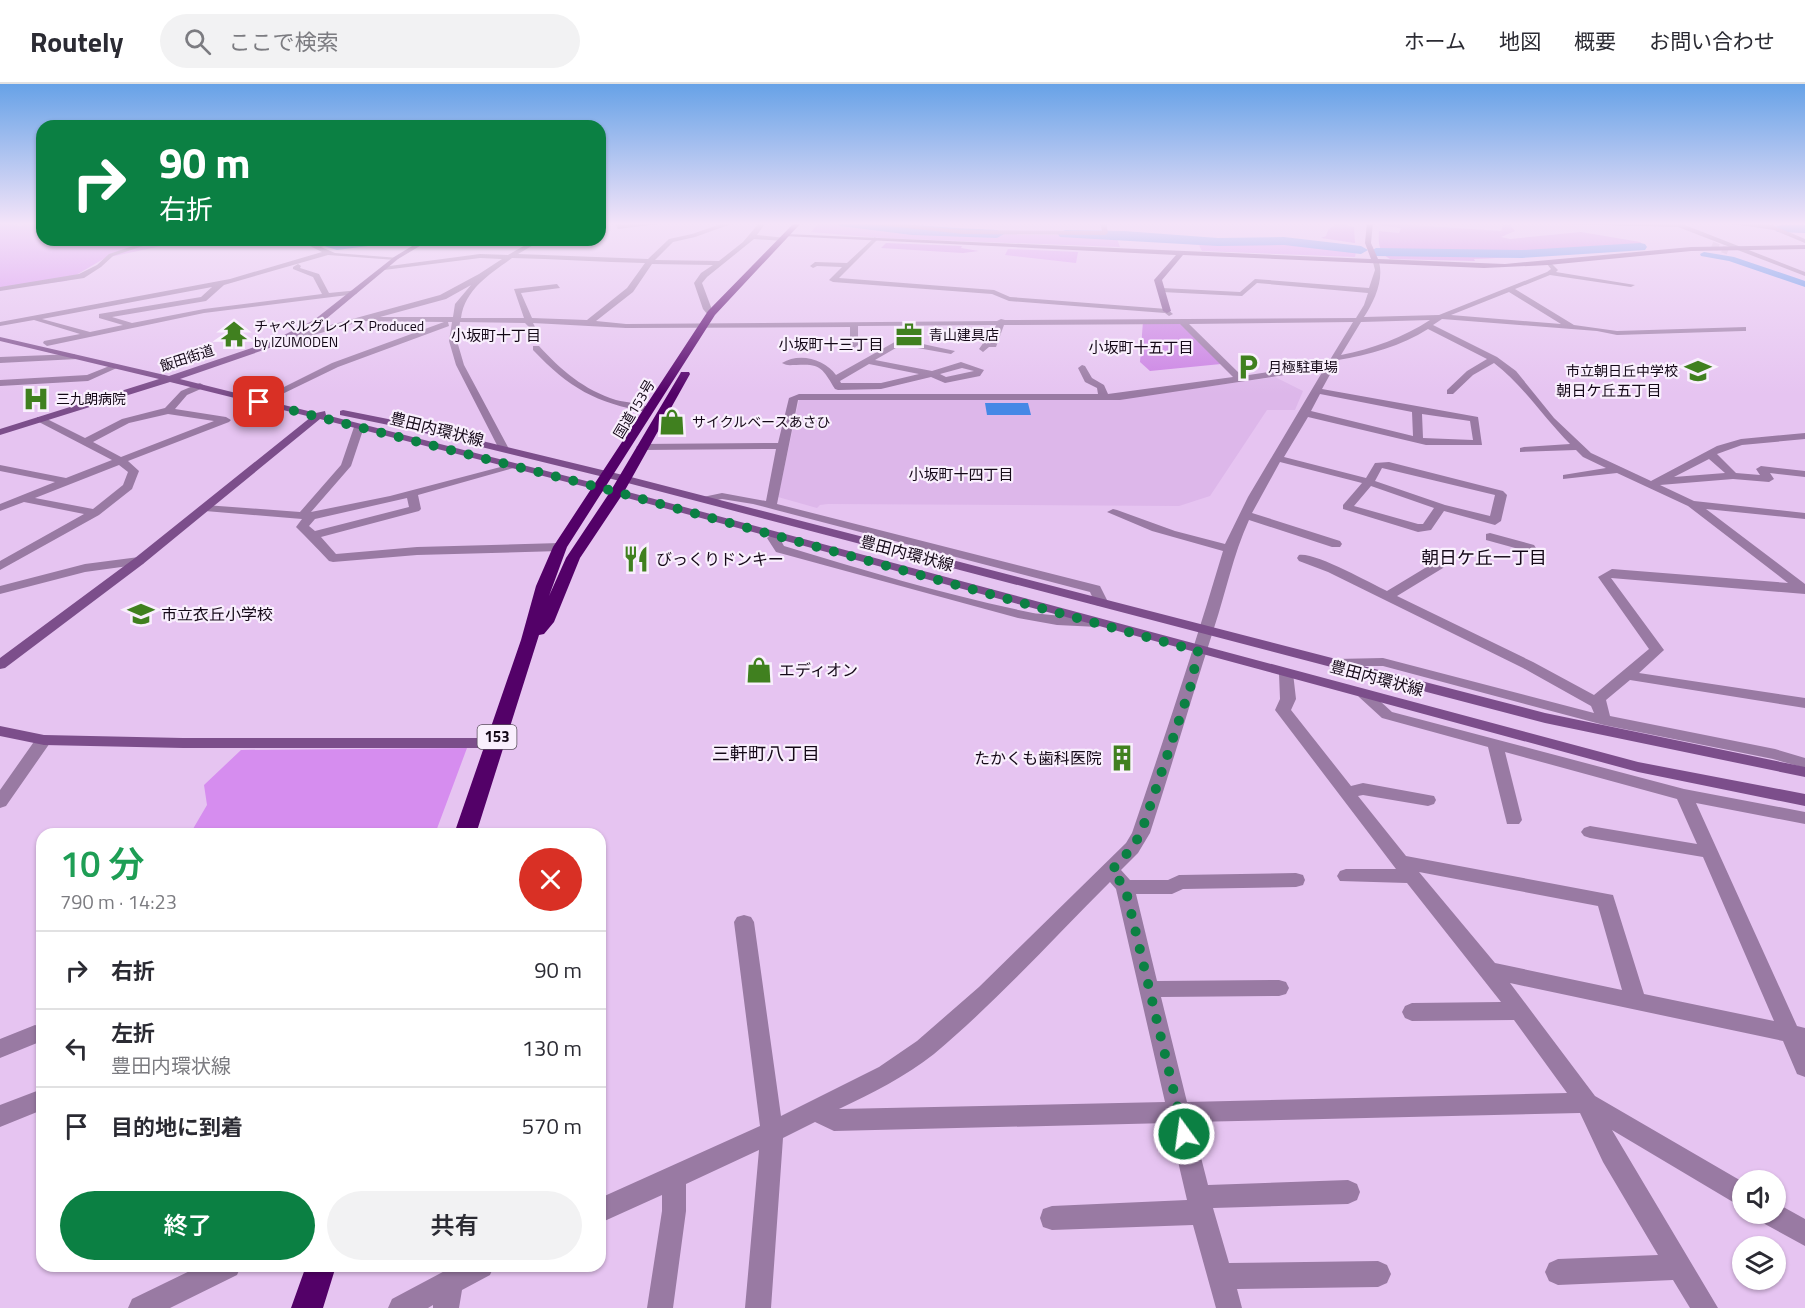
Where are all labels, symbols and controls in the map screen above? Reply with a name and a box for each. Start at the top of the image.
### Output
search box [160,14,580,68]
text: Routely [30,20,124,63]
icon: search [181,25,214,58]
text: ここで検索 [229,25,339,59]
text: ホーム [1404,25,1466,57]
text: 地図 [1499,25,1541,57]
text: 概要 [1574,25,1616,57]
text: お問い合わせ [1649,25,1775,57]
text: 90 m [159,130,251,194]
icon: right [60,144,138,222]
text: 右折 [159,188,213,229]
place label: チャペルグレイス Produced by IZUMODEN [254,315,424,352]
temple icon: チャペルグレイス Produced by IZUMODEN [219,319,249,349]
office icon: 青山建具店 [894,320,924,350]
district label: 小坂町十丁目 [451,324,541,347]
place label: 青山建具店 [929,324,999,345]
district label: 小坂町十三丁目 [778,333,884,356]
district label: 小坂町十五丁目 [1088,336,1194,359]
street label: 飯田街道 [157,339,217,376]
parking icon: 月極駐車場 [1233,352,1263,382]
place label: 月極駐車場 [1268,356,1338,377]
school or university icon: 市立朝日丘中学校 [1683,356,1713,386]
place label: 市立朝日丘中学校 [1566,360,1678,381]
street label: 国道153号 [608,375,659,442]
pin [233,376,284,427]
district label: 朝日ケ丘五丁目 [1556,379,1662,402]
hospital icon: 三九朗病院 [21,384,51,414]
icon: arrive [242,385,275,418]
place label: 三九朗病院 [56,388,126,409]
street label: 豊田内環状線 [388,406,486,452]
shop icon: サイクルベースあさひ [657,407,687,437]
place label: サイクルベースあさひ [692,411,831,432]
district label: 小坂町十四丁目 [908,463,1014,486]
street label: 豊田内環状線 [858,529,956,577]
restaurant icon: びっくりドンキー [621,544,651,574]
district label: 朝日ケ丘一丁目 [1421,544,1547,571]
place label: びっくりドンキー [656,547,784,571]
school or university icon: 市立衣丘小学校 [126,599,156,629]
place label: 市立衣丘小学校 [161,602,273,626]
street label: 豊田内環状線 [1328,654,1426,702]
shop icon: エディオン [744,655,774,685]
place label: エディオン [779,658,858,682]
road number: 153 [478,725,516,749]
district label: 三軒町八丁目 [712,740,820,767]
building icon: たかくも歯科医院 [1107,743,1137,773]
place label: たかくも歯科医院 [974,746,1102,770]
text: 10 分 [60,836,144,891]
button: close [519,848,582,911]
text: 790 m · 14:23 [60,886,177,917]
text: 90 m [534,953,582,987]
icon: right [60,954,93,987]
text: 右折 [111,954,155,988]
text: 左折 [111,1016,155,1050]
text: 130 m [522,1031,582,1065]
icon: left [60,1032,93,1065]
text: 豊田内環状線 [111,1050,231,1081]
position arrow [1152,1102,1216,1166]
text: 570 m [522,1109,582,1143]
icon: arrive [60,1110,93,1143]
text: 目的地に到着 [111,1110,243,1144]
map controls [1732,1170,1786,1290]
button: sound [1732,1170,1786,1224]
button: 終了 [60,1191,315,1260]
button: 共有 [327,1191,582,1260]
button: layers [1732,1236,1786,1290]

